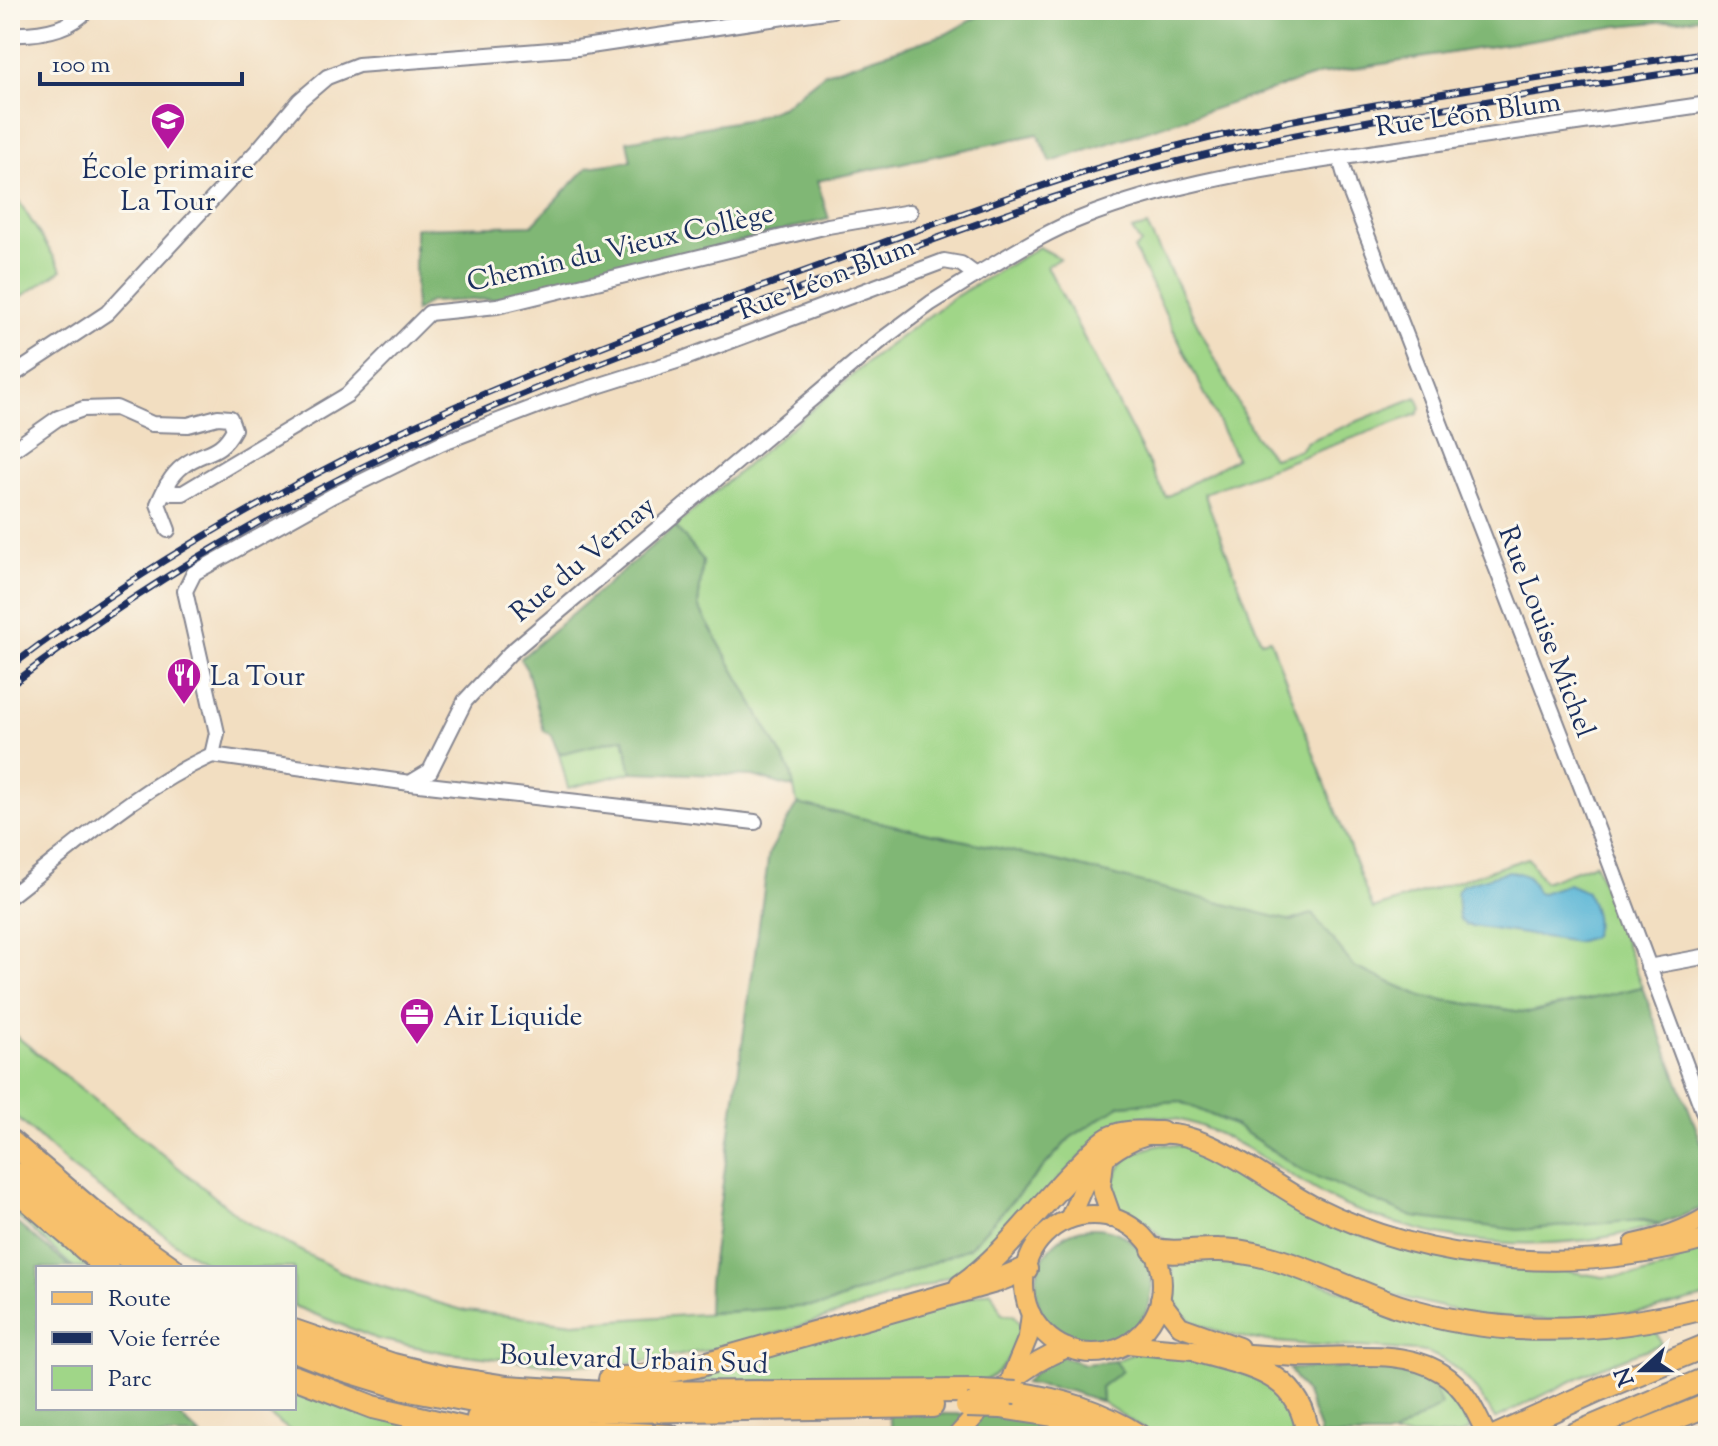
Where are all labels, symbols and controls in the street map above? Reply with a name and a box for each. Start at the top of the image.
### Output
scale bar [40,36,242,86]
text: 100 m [52,49,110,83]
street label: Rue Léon Blum [1373,83,1564,149]
school or university icon: École primaire La Tour [149,101,187,151]
place label: École primaire La Tour [82,151,254,223]
street label: Chemin du Vieux Collège [463,194,778,304]
street label: Rue Léon Blum [733,228,921,332]
street label: Rue du Vernay [503,488,665,633]
street label: Rue Louise Michel [1486,520,1604,744]
restaurant icon: La Tour [165,656,203,706]
place label: La Tour [210,658,305,698]
office icon: Air Liquide [398,996,436,1046]
place label: Air Liquide [443,998,583,1038]
legend [36,1266,296,1410]
text: Route [108,1283,171,1317]
text: Voie ferrée [108,1323,221,1357]
north arrow [1602,1330,1682,1410]
street label: Boulevard Urbain Sud [499,1336,769,1386]
text: N [1608,1362,1644,1390]
text: Parc [108,1363,152,1397]

